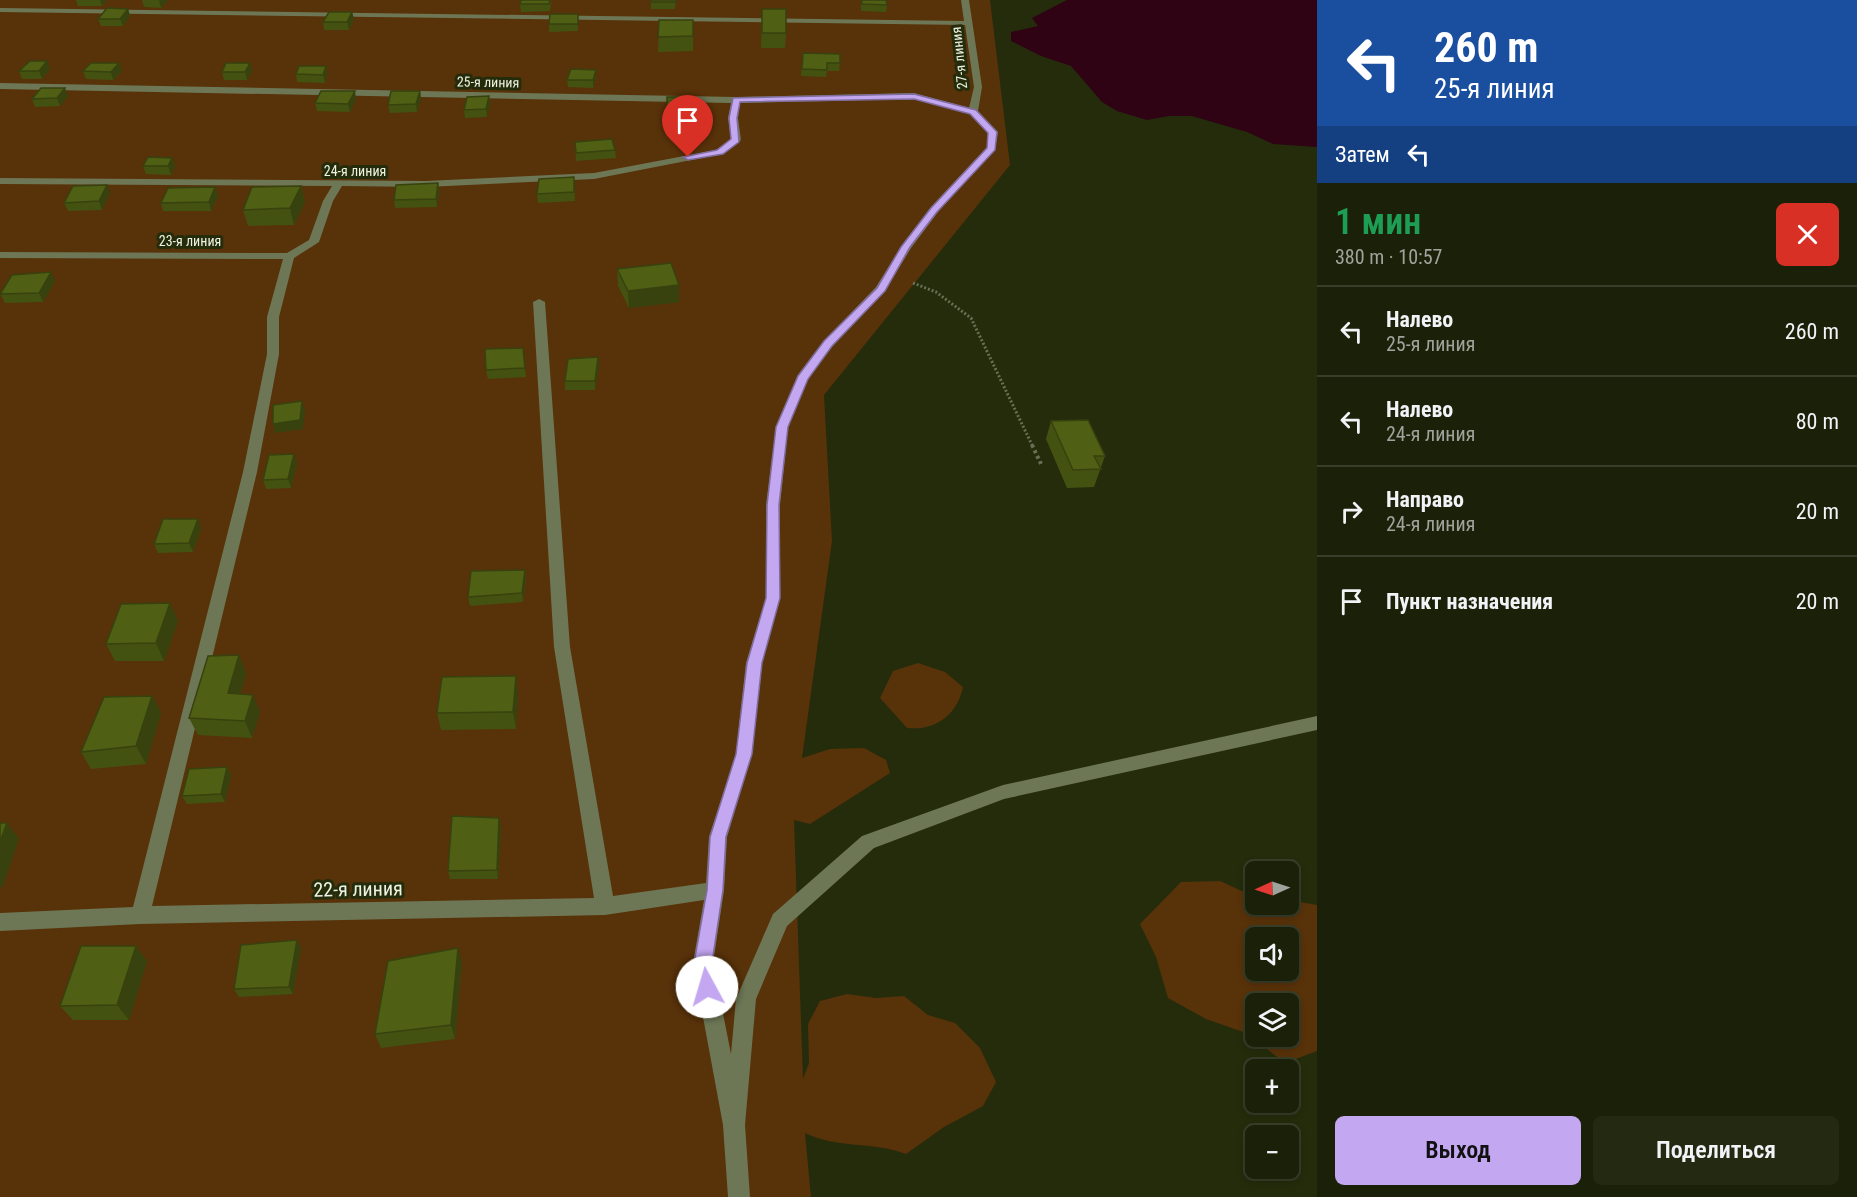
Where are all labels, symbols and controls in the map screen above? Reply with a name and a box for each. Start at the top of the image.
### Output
text: 260 m [1434,23,1539,72]
icon: left [1335,24,1413,102]
street label: 27-я линия [948,26,970,90]
street label: 25-я линия [457,73,519,91]
text: 25-я линия [1434,73,1555,105]
pin [662,95,713,157]
icon: arrive [671,104,704,137]
icon: left [1402,138,1435,171]
text: Затем [1335,142,1390,167]
street label: 24-я линия [324,163,386,179]
text: 1 мин [1335,201,1421,243]
button: close [1776,203,1839,266]
street label: 23-я линия [159,233,221,249]
text: 380 m · 10:57 [1335,245,1442,269]
text: Налево [1386,307,1453,332]
icon: left [1335,315,1368,348]
text: 260 m [1785,319,1839,344]
text: 25-я линия [1386,332,1475,356]
text: Налево [1386,397,1453,422]
icon: left [1335,405,1368,438]
text: 80 m [1796,409,1839,434]
text: 24-я линия [1386,422,1475,446]
text: Направо [1386,487,1464,512]
icon: right [1335,495,1368,528]
text: 20 m [1796,499,1839,524]
text: 24-я линия [1386,512,1475,536]
icon: arrive [1335,585,1368,618]
text: Пункт назначения [1386,589,1553,614]
text: 20 m [1796,589,1839,614]
north arrow [1245,861,1299,915]
map controls [1245,861,1299,1179]
street label: 22-я линия [313,876,403,902]
button: sound [1245,927,1299,981]
position arrow [675,955,739,1019]
button: layers [1245,993,1299,1047]
button: + [1245,1059,1299,1113]
button: Выход [1335,1116,1581,1185]
button: Поделиться [1593,1116,1839,1185]
button: − [1245,1125,1299,1179]

